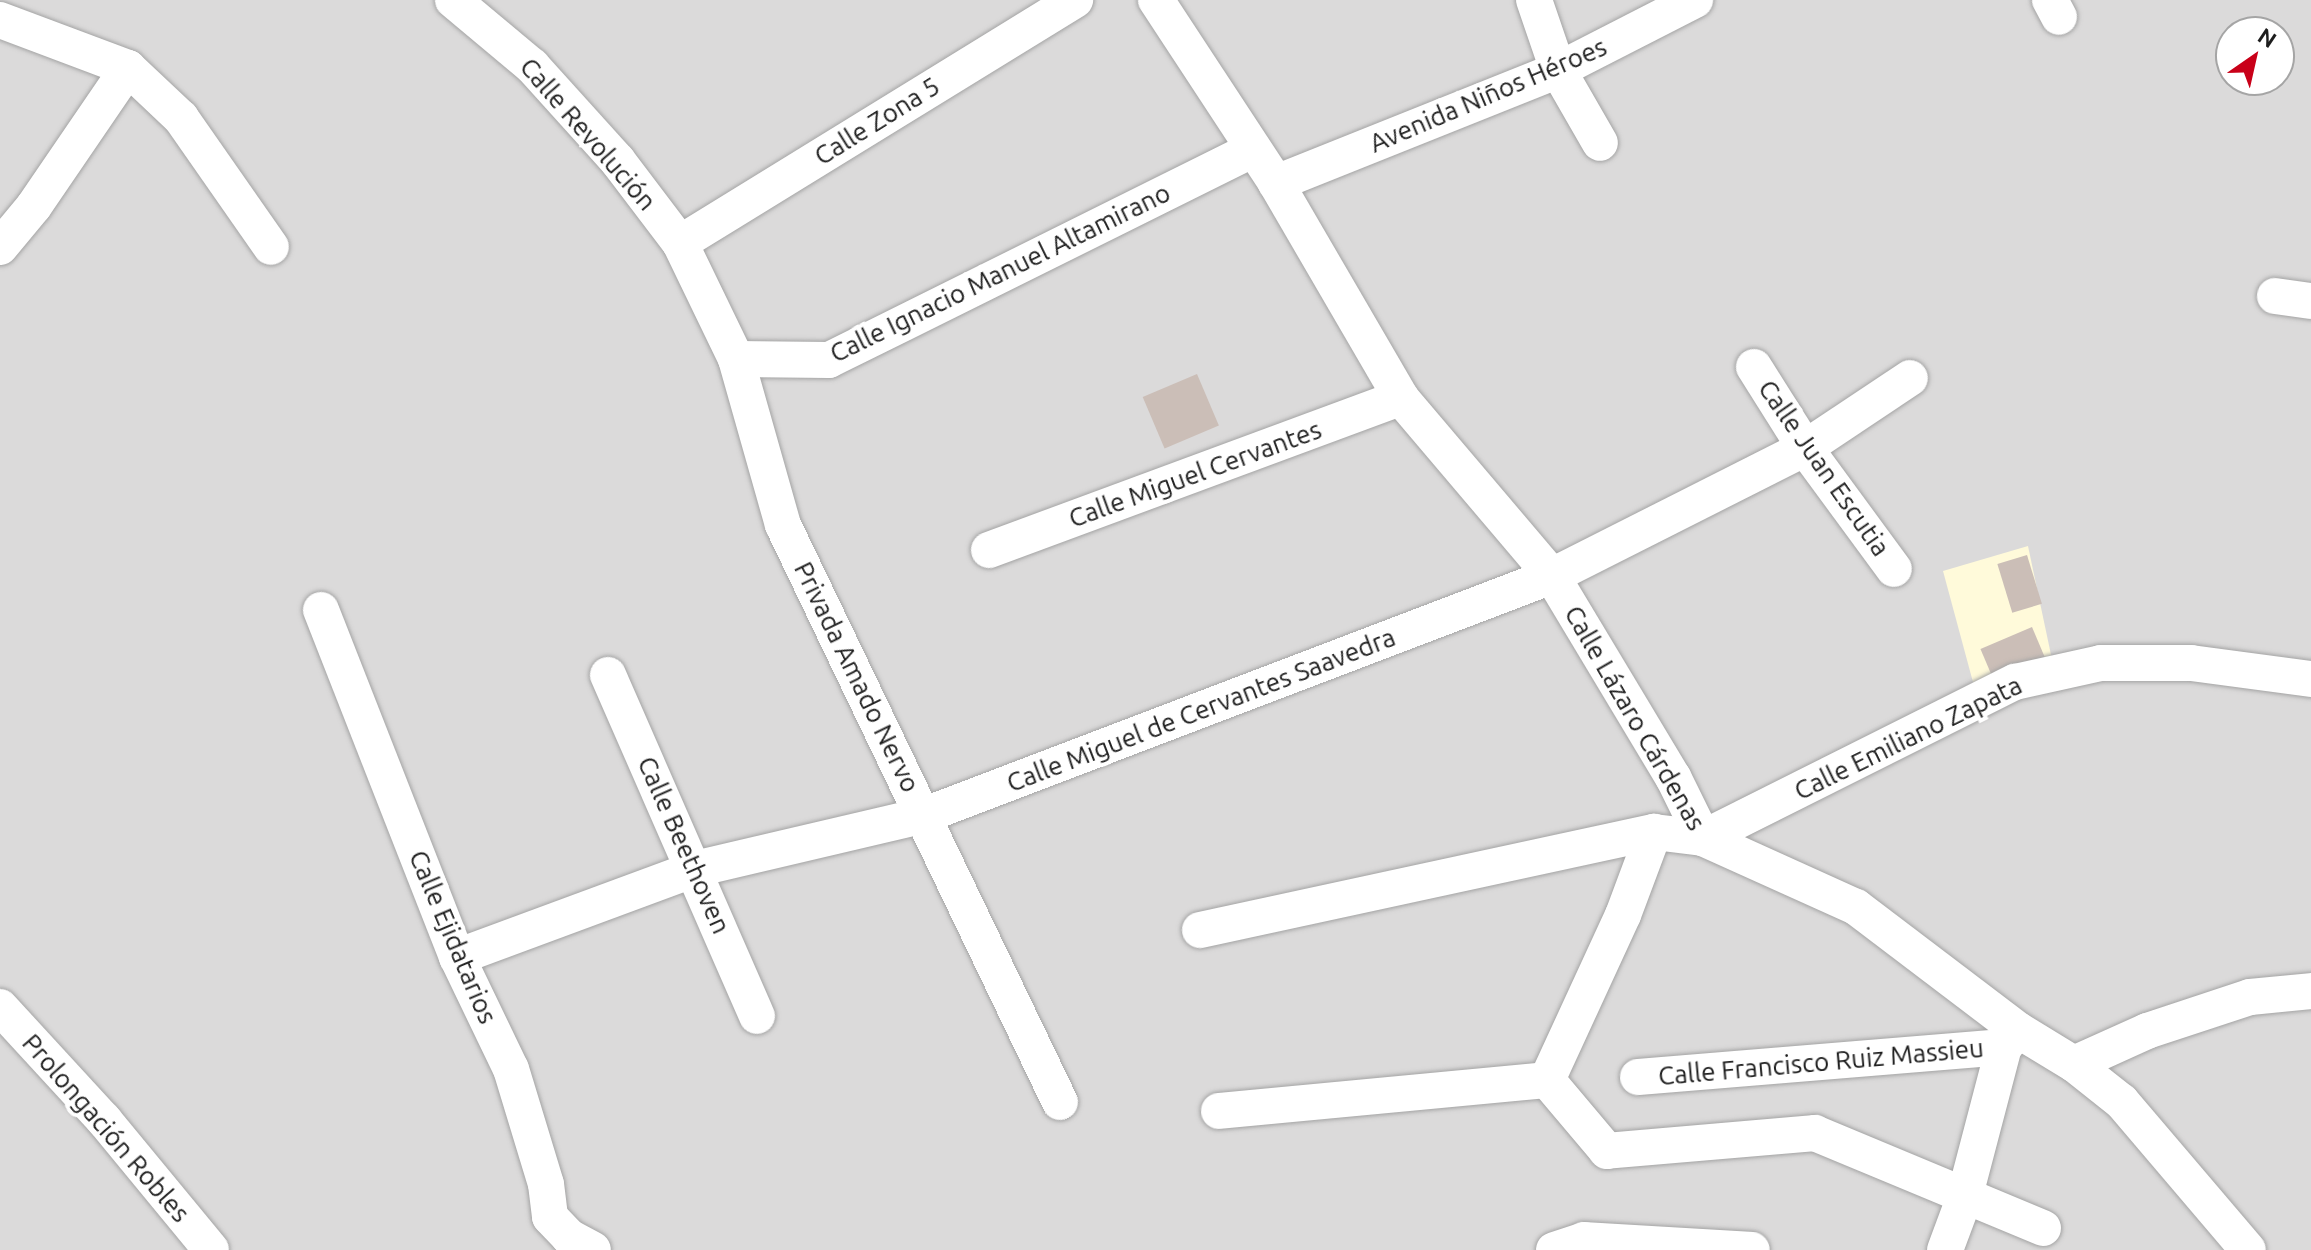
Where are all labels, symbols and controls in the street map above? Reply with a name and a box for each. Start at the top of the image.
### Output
north arrow [2215,16,2295,96]
text: N [2254,22,2281,52]
street label: Avenida Niños Héroes [1365,31,1611,159]
street label: Calle Revolución [513,51,663,217]
street label: Calle Zona 5 [809,70,945,172]
street label: Calle Ignacio Manuel Altamirano [825,177,1175,369]
street label: Calle Juan Escutia [1752,374,1896,562]
street label: Calle Miguel Cervantes [1064,414,1326,534]
street label: Privada Amado Nervo [788,557,926,797]
street label: Calle Lázaro Cárdenas [1558,600,1712,836]
street label: Calle Miguel de Cervantes Saavedra [1002,621,1400,799]
street label: Calle Emiliano Zapata [1789,669,2027,807]
street label: Calle Beethoven [631,752,737,938]
street label: Calle Ejidatarios [402,846,504,1028]
street label: Prolongación Robles [16,1028,196,1228]
street label: Calle Francisco Ruiz Massieu [1657,1032,1985,1092]

